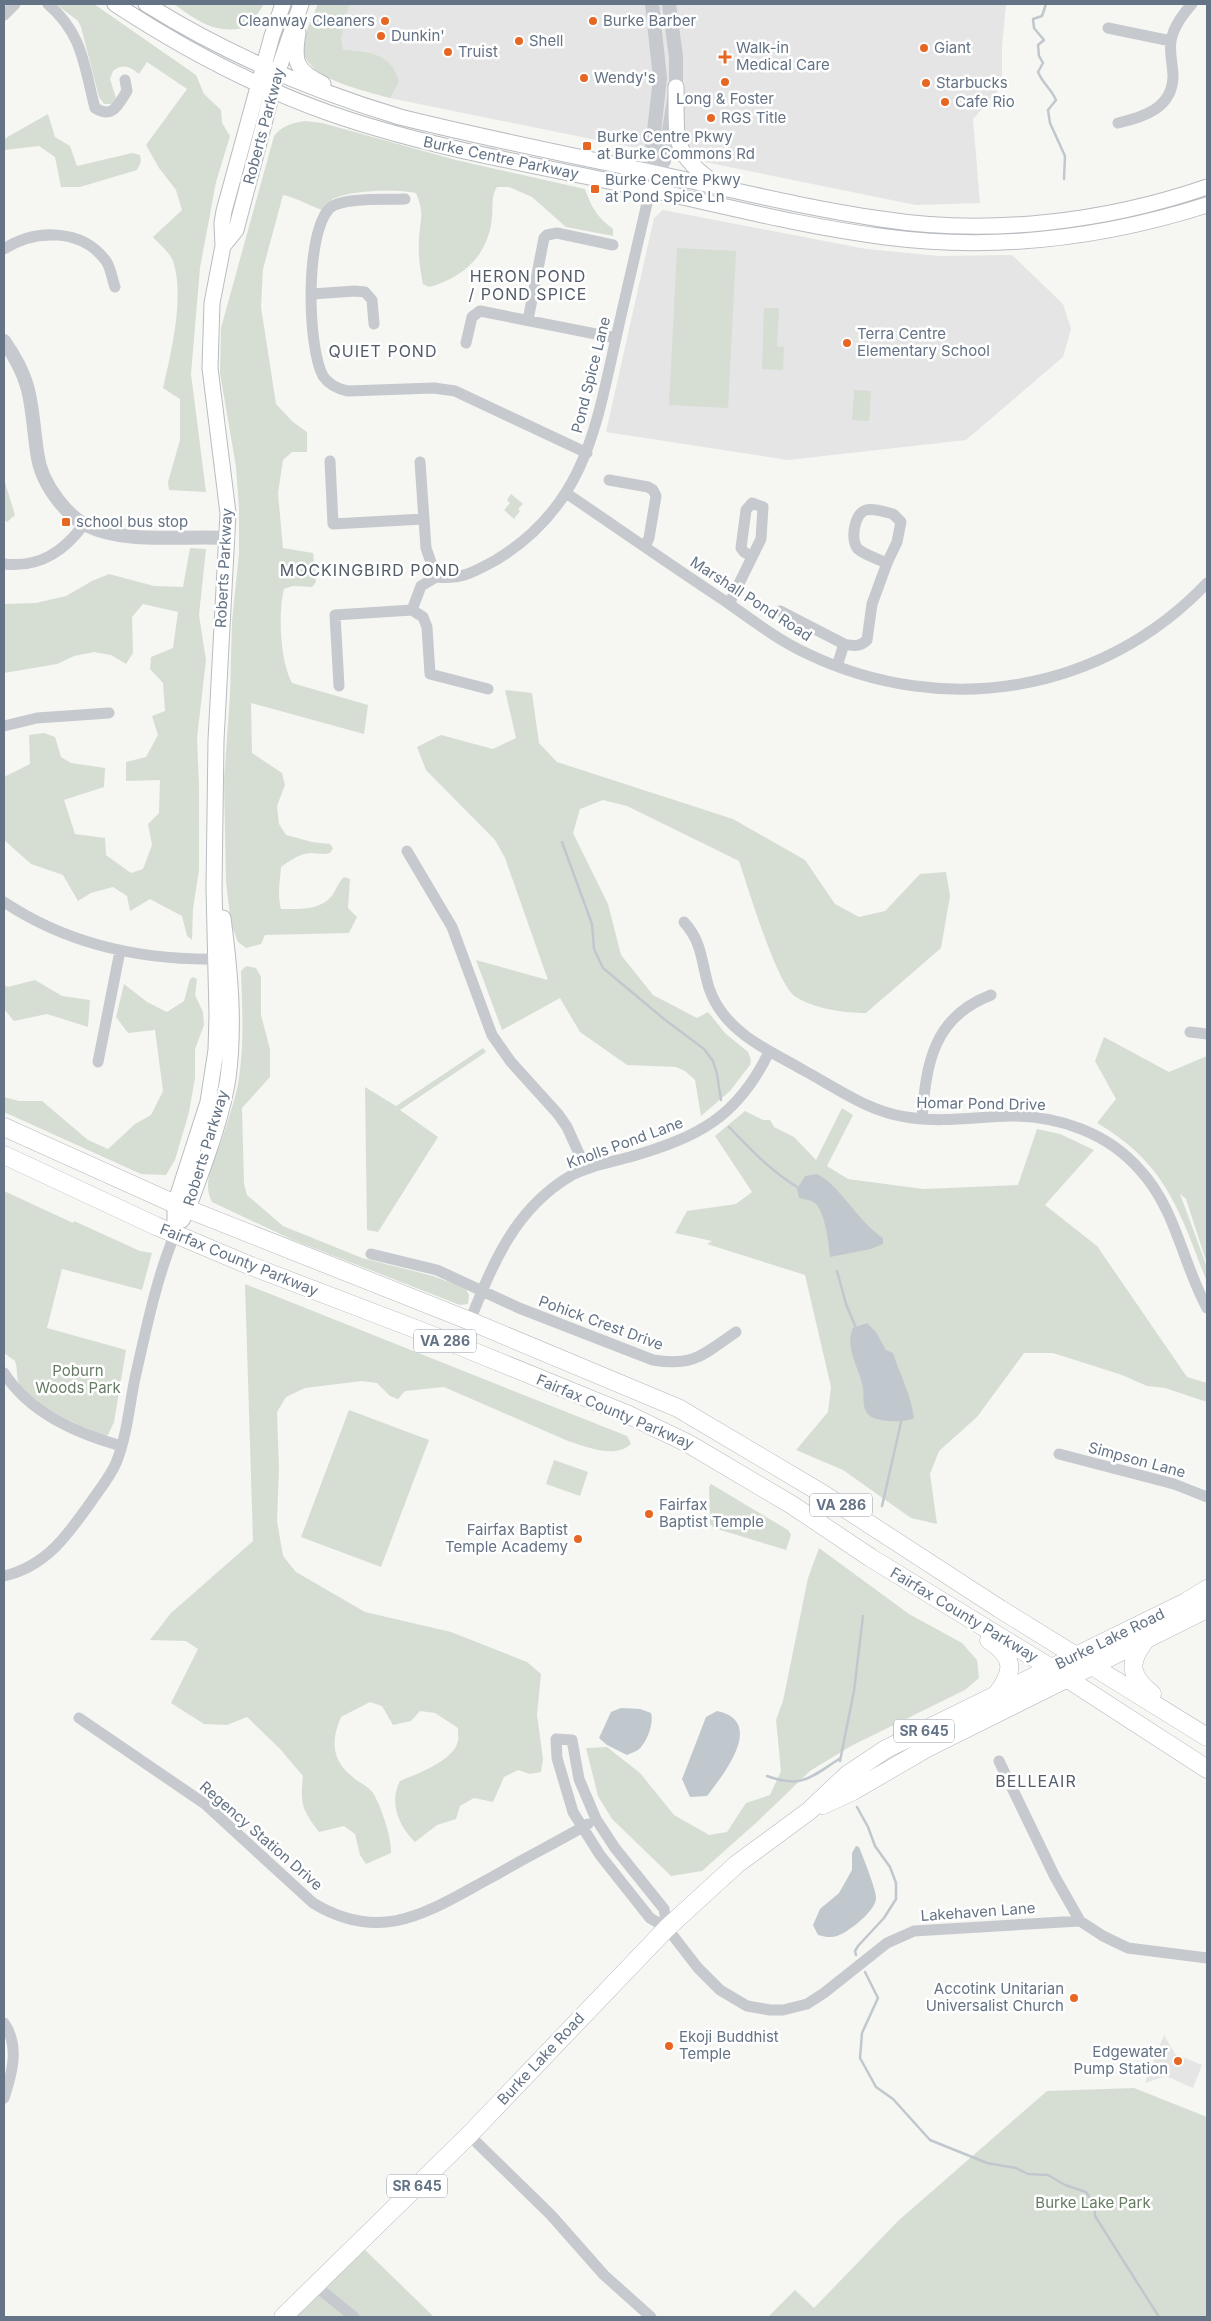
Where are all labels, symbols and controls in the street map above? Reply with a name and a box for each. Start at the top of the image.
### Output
place label: Cleanway Cleaners [238,11,375,30]
place label: Burke Barber [603,11,696,30]
marker: Cleanway Cleaners [379,15,391,27]
marker: Burke Barber [587,15,599,27]
place label: Dunkin' [391,26,445,45]
marker: Dunkin' [375,30,387,42]
place label: Shell [529,31,564,50]
marker: Shell [513,35,525,47]
place label: Walk-in Medical Care [736,38,830,74]
place label: Giant [934,38,971,57]
place label: Truist [458,42,498,61]
marker: Giant [918,42,930,54]
marker: Truist [442,46,454,58]
marker: Walk-in Medical Care [718,50,732,64]
street label: Roberts Parkway [239,65,288,186]
place label: Wendy's [594,68,656,87]
marker: Wendy's [578,72,590,84]
place label: Starbucks [936,73,1008,92]
marker: Long & Foster [719,76,731,88]
marker: Starbucks [920,77,932,89]
place label: Long & Foster [676,89,774,108]
place label: Cafe Rio [955,92,1015,111]
marker: Cafe Rio [939,96,951,108]
place label: RGS Title [721,108,786,127]
marker: RGS Title [705,112,717,124]
place label: Burke Centre Pkwy at Burke Commons Rd [597,127,755,163]
street label: Burke Centre Parkway [422,132,581,183]
marker: Burke Centre Pkwy at Burke Commons Rd [581,140,593,152]
place label: Burke Centre Pkwy at Pond Spice Ln [605,170,741,206]
marker: Burke Centre Pkwy at Pond Spice Ln [589,183,601,195]
district label: HERON POND / POND SPICE [469,266,587,304]
street label: Pond Spice Lane [567,315,614,435]
place label: Terra Centre Elementary School [857,324,990,360]
marker: Terra Centre Elementary School [841,337,853,349]
district label: QUIET POND [329,341,437,361]
street label: Roberts Parkway [211,507,236,628]
place label: school bus stop [76,512,188,531]
marker: school bus stop [60,516,72,528]
street label: Marshall Pond Road [687,552,816,645]
district label: MOCKINGBIRD POND [280,560,460,580]
street label: Roberts Parkway [179,1087,232,1208]
street label: Homar Pond Drive [916,1093,1046,1114]
street label: Knolls Pond Lane [564,1113,686,1172]
street label: Fairfax County Parkway [157,1219,322,1300]
street label: Pohick Crest Drive [536,1291,666,1354]
road number: VA 286 [414,1330,476,1352]
park label: Poburn Woods Park [35,1361,121,1397]
street label: Fairfax County Parkway [534,1370,697,1454]
street label: Simpson Lane [1086,1437,1188,1482]
road number: VA 286 [810,1494,872,1516]
place label: Fairfax Baptist Temple [659,1495,764,1531]
marker: Fairfax Baptist Temple [643,1508,655,1520]
place label: Fairfax Baptist Temple Academy [445,1520,569,1556]
marker: Fairfax Baptist Temple Academy [572,1533,584,1545]
street label: Fairfax County Parkway [887,1563,1042,1667]
street label: Burke Lake Road [1052,1604,1168,1673]
road number: SR 645 [894,1720,954,1742]
district label: BELLEAIR [995,1771,1077,1791]
street label: Regency Station Drive [196,1777,327,1894]
street label: Lakehaven Lane [920,1898,1036,1925]
place label: Accotink Unitarian Universalist Church [926,1979,1064,2015]
marker: Accotink Unitarian Universalist Church [1068,1992,1080,2004]
street label: Burke Lake Road [493,2009,588,2109]
place label: Ekoji Buddhist Temple [679,2027,779,2063]
marker: Ekoji Buddhist Temple [663,2040,675,2052]
place label: Edgewater Pump Station [1074,2042,1168,2078]
marker: Edgewater Pump Station [1172,2055,1184,2067]
road number: SR 645 [387,2174,447,2198]
park label: Burke Lake Park [1035,2193,1151,2212]

